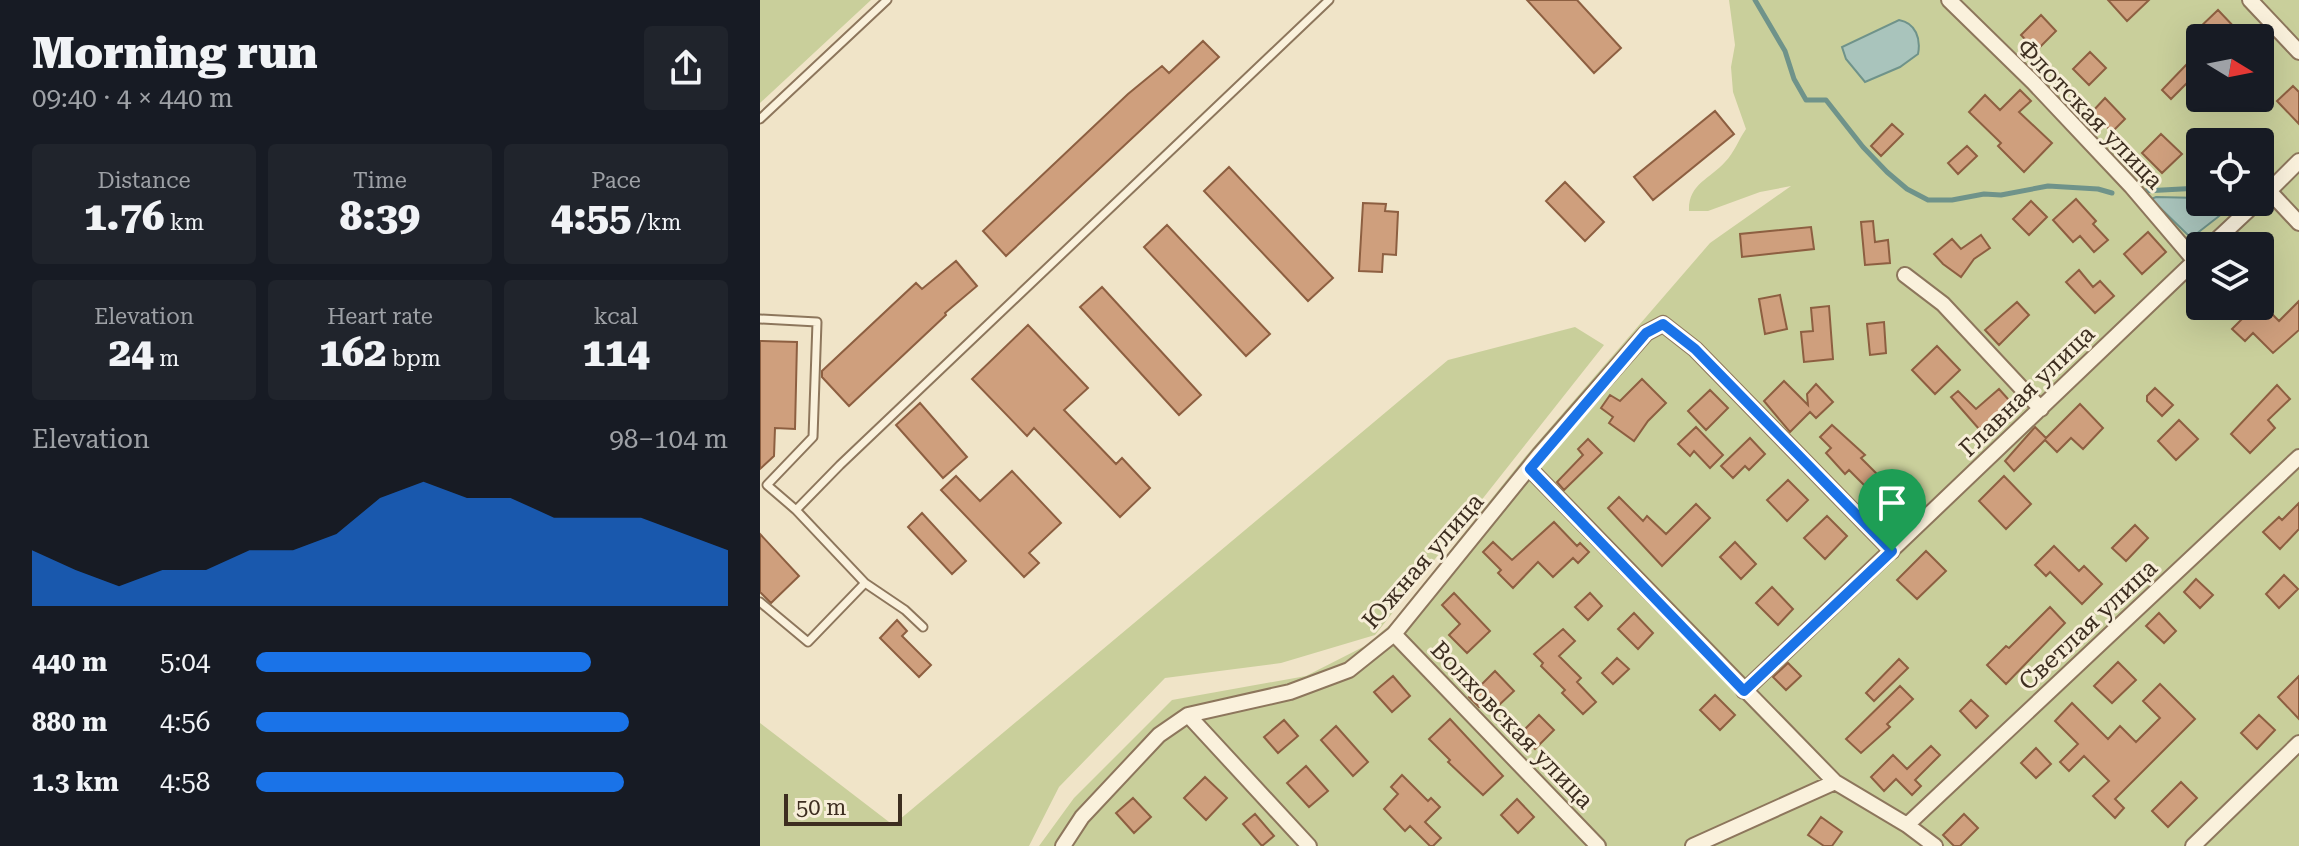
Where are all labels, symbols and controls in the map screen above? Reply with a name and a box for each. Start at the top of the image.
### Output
north arrow [2186,24,2274,112]
map controls [2186,24,2274,320]
button: share [644,26,728,110]
text: Morning run [32,27,318,79]
street label: Флотская улица [2011,33,2169,195]
text: 09:40 · 4 × 440 m [32,83,233,113]
button: locate [2186,128,2274,216]
text: Distance [97,168,191,193]
text: Time [353,168,407,193]
text: Pace [591,168,641,193]
text: 1.76 [84,193,164,240]
text: 8:39 [340,193,420,240]
text: 4:55 [551,193,631,240]
text: km [164,210,204,235]
text: /km [631,210,681,235]
button: layers [2186,232,2274,320]
text: Elevation [94,304,194,329]
text: Heart rate [327,304,433,329]
text: kcal [594,304,638,329]
street label: Главная улица [1954,320,2100,462]
text: 24 [109,329,154,376]
text: 162 [319,329,386,376]
text: 114 [582,329,650,376]
text: m [154,346,179,371]
text: bpm [386,346,441,371]
text: Elevation [32,424,150,454]
text: 98–104 m [609,424,728,454]
pin [1858,469,1926,551]
icon: arrive [1870,481,1914,525]
street label: Южная улица [1357,488,1489,634]
street label: Светлая улица [2013,554,2163,696]
street label: Волховская улица [1425,635,1599,815]
text: 440 m [32,647,107,677]
text: 5:04 [160,647,210,677]
text: 880 m [32,707,107,737]
text: 4:56 [160,707,210,737]
text: 1.3 km [32,767,119,797]
text: 4:58 [160,767,210,797]
scale bar [784,790,902,826]
text: 50 m [796,795,846,820]

